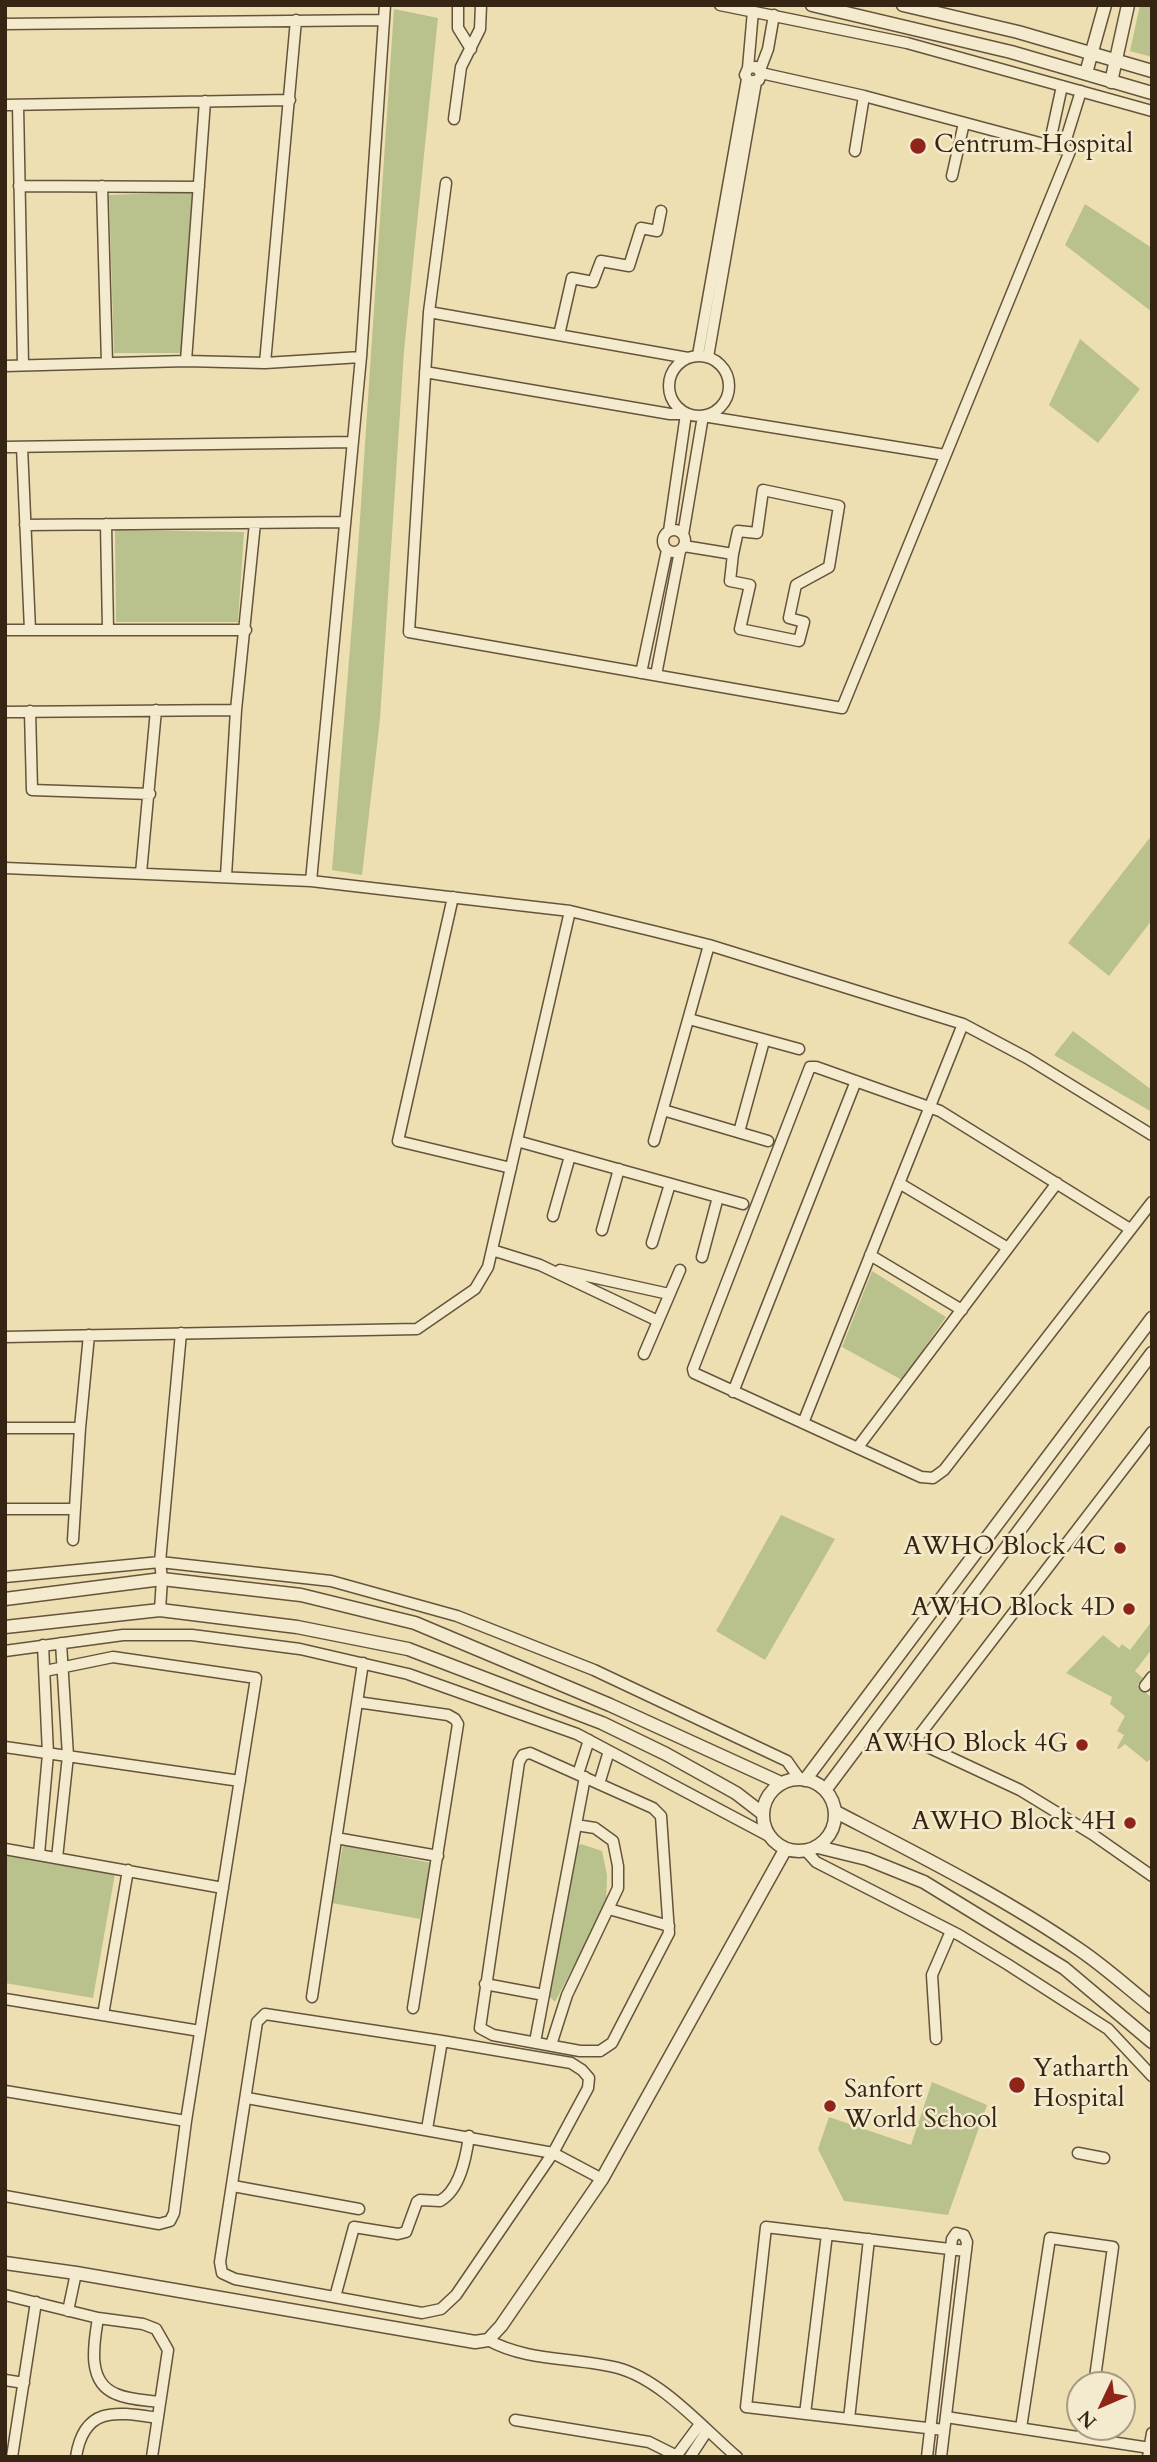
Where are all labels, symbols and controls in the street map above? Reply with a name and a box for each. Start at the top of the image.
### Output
place label: Centrum Hospital [934,130,1133,162]
marker: Centrum Hospital [908,136,928,156]
place label: AWHO Block 4C [903,1532,1106,1564]
marker: AWHO Block 4C [1112,1540,1128,1556]
place label: AWHO Block 4D [911,1593,1115,1625]
marker: AWHO Block 4D [1121,1601,1137,1617]
place label: AWHO Block 4G [865,1729,1068,1761]
marker: AWHO Block 4G [1074,1737,1090,1753]
place label: AWHO Block 4H [911,1807,1116,1839]
marker: AWHO Block 4H [1122,1815,1138,1831]
place label: Yatharth Hospital [1033,2054,1129,2116]
place label: Sanfort World School [844,2075,998,2136]
marker: Yatharth Hospital [1007,2075,1027,2095]
marker: Sanfort World School [822,2098,838,2114]
north arrow [1066,2371,1136,2441]
text: N [1072,2404,1102,2434]

